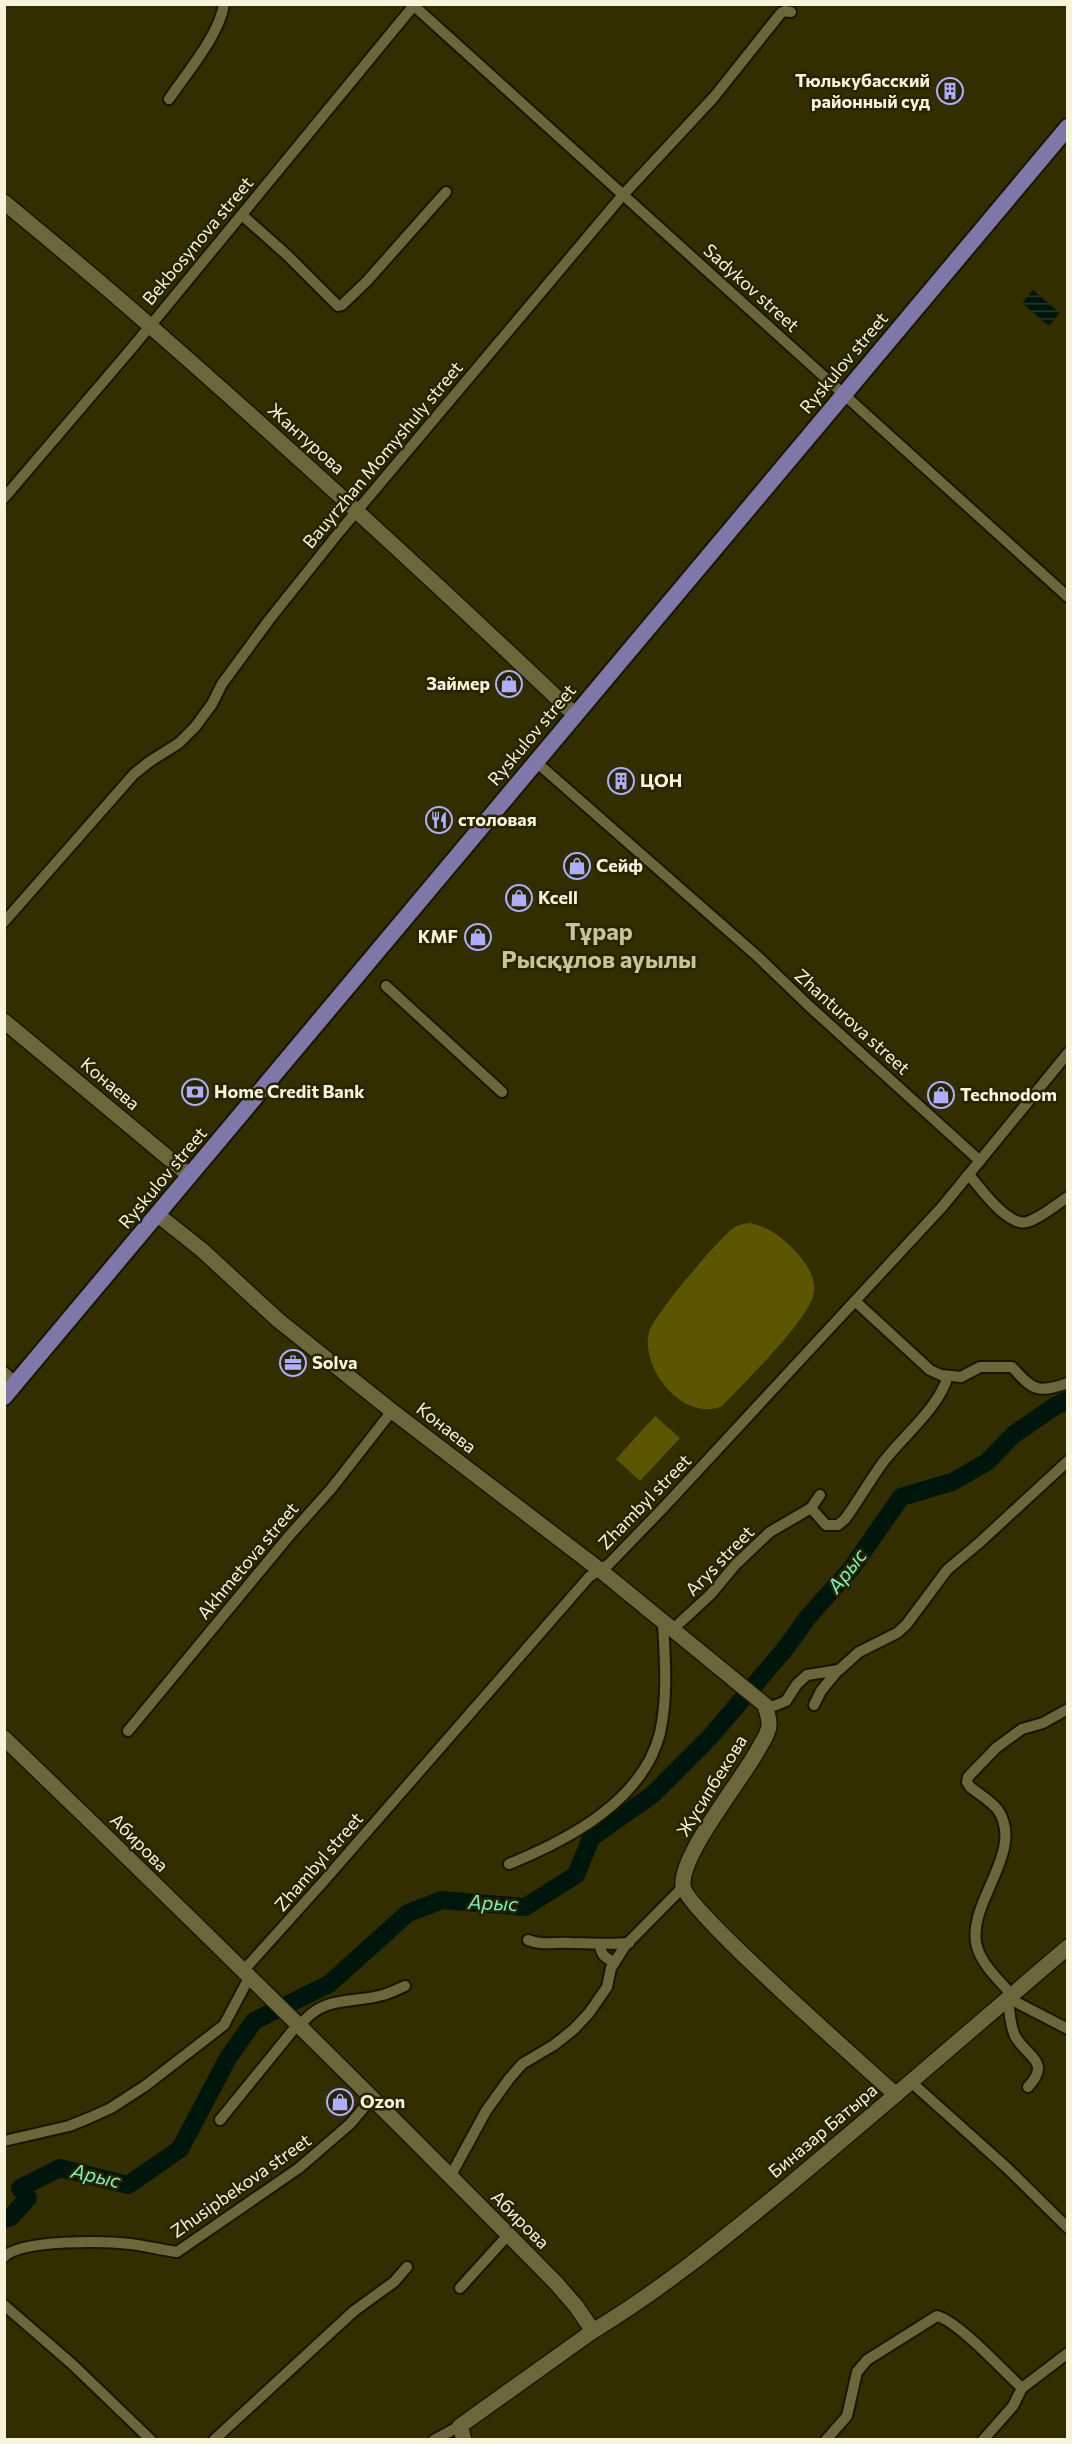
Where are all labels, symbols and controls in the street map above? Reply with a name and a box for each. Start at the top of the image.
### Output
place label: Тюлькубасский районный суд [795,69,930,112]
building icon: Тюлькубасский районный суд [935,76,965,106]
street label: Bekbosynova street [137,172,257,309]
street label: Sadykov street [699,239,804,336]
street label: Ryskulov street [794,307,892,417]
street label: Bauyrzhan Momyshuly street [298,356,467,552]
street label: Жантурова [264,398,350,479]
shop icon: Займер [494,669,524,699]
place label: Займер [426,672,490,694]
street label: Ryskulov street [482,679,580,789]
building icon: ЦОН [606,766,636,796]
place label: ЦОН [640,769,682,791]
restaurant icon: столовая [424,805,454,835]
place label: столовая [458,808,537,830]
shop icon: Сейф [562,851,592,881]
place label: Сейф [596,854,643,876]
shop icon: Kcell [504,883,534,913]
place label: Kcell [538,886,578,908]
district label: Тұрар Рысқұлов ауылы [501,916,697,973]
shop icon: KMF [463,922,493,952]
place label: KMF [418,925,458,947]
street label: Zhanturova street [791,964,915,1079]
street label: Конаева [77,1052,145,1114]
bank icon: Home Credit Bank [180,1077,210,1107]
place label: Home Credit Bank [214,1080,365,1102]
shop icon: Technodom [926,1080,956,1110]
place label: Technodom [960,1083,1057,1105]
street label: Ryskulov street [113,1122,211,1232]
office icon: Solva [278,1348,308,1378]
place label: Solva [312,1351,358,1373]
street label: Конаева [412,1397,481,1457]
street label: Zhambyl street [593,1449,695,1554]
street label: Akhmetova street [192,1497,303,1623]
street label: Arys street [680,1521,758,1600]
water label: Арыс [821,1543,871,1598]
street label: Жусипбекова [671,1731,751,1840]
street label: Zhambyl street [269,1807,367,1915]
street label: Абирова [106,1809,173,1876]
water label: Арыс [467,1889,519,1915]
street label: Биназар Батыра [764,2078,881,2182]
shop icon: Ozon [325,2087,355,2117]
place label: Ozon [360,2090,405,2112]
street label: Zhusipbekova street [166,2128,315,2242]
water label: Арыс [68,2157,123,2192]
street label: Абирова [487,2186,554,2253]

